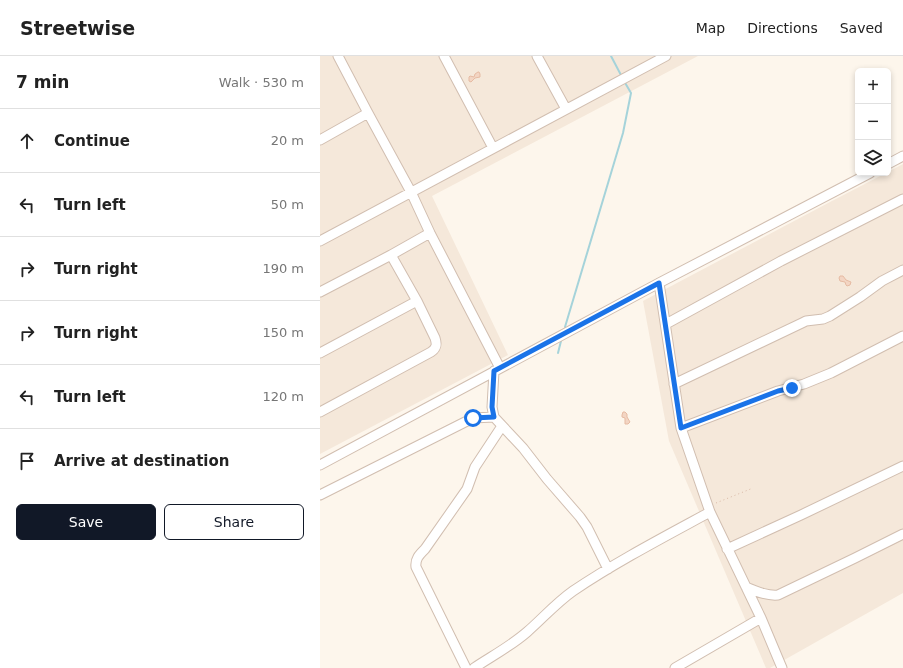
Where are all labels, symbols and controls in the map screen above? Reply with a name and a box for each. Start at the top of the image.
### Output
text: Streetwise [20,17,135,39]
text: Map [696,20,725,36]
text: Directions [747,20,818,36]
text: Saved [840,20,883,36]
map controls [855,68,891,176]
button: + [855,68,891,104]
text: 7 min [16,72,69,92]
text: Walk · 530 m [219,75,304,90]
button: − [855,104,891,140]
icon: ahead [16,130,38,152]
text: Continue [54,132,130,150]
text: 20 m [271,133,304,148]
button: layers [855,140,891,176]
icon: left [16,194,38,216]
text: Turn left [54,196,126,214]
text: 50 m [271,197,304,212]
icon: right [16,258,38,280]
text: Turn right [54,260,138,278]
text: 190 m [262,261,304,276]
icon: right [16,322,38,344]
text: Turn right [54,324,138,342]
text: 150 m [262,325,304,340]
route end [783,379,801,397]
icon: left [16,386,38,408]
text: Turn left [54,388,126,406]
text: 120 m [262,389,304,404]
route start [464,409,482,427]
icon: arrive [16,450,38,472]
text: Arrive at destination [54,452,229,470]
button: Save [16,504,156,540]
button: Share [164,504,304,540]

